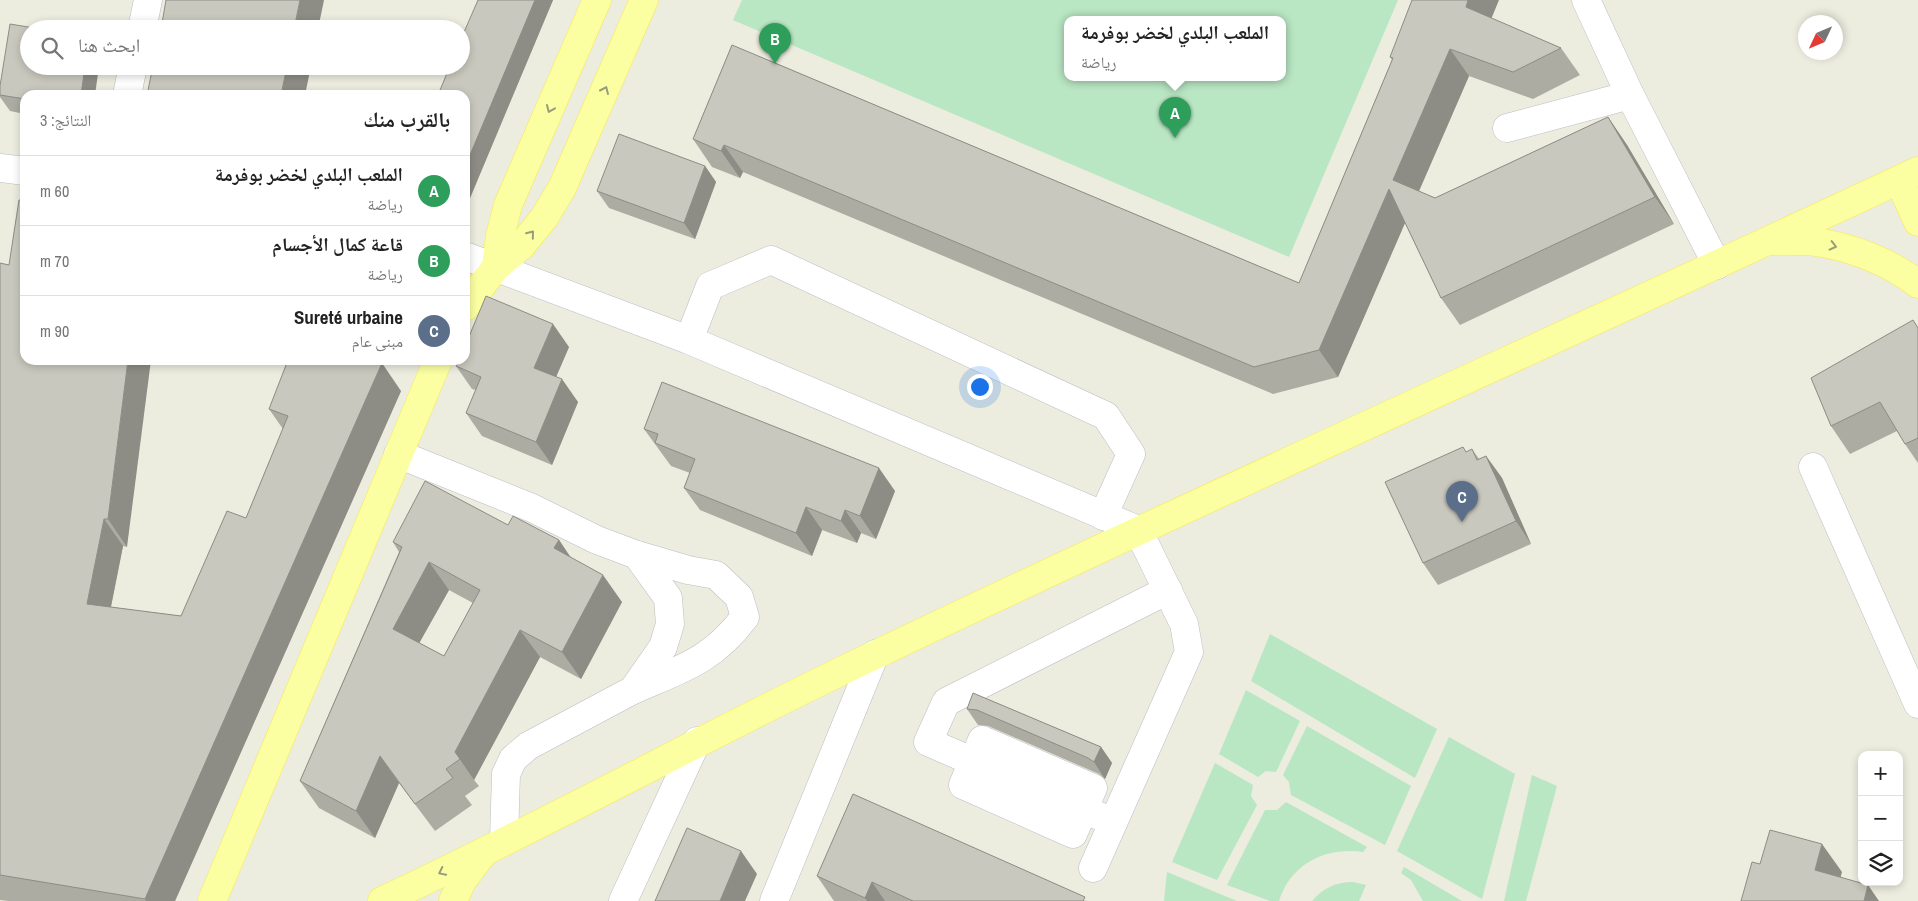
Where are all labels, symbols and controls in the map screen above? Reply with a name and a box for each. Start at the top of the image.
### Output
north arrow [1798,15,1843,60]
popup [1064,16,1286,81]
text: الملعب البلدي لخضر بوفرمة [1081,19,1269,45]
search box [20,20,470,75]
pin: B [759,23,791,64]
text: ابحث هنا [78,32,140,58]
icon: search [38,34,66,62]
text: رياضة [1081,51,1116,73]
one-way arrow [598,86,609,95]
pin: A [1159,97,1191,138]
one-way arrow [545,104,556,113]
text: بالقرب منك [363,105,450,134]
text: النتائج: 3 [40,109,91,131]
text: الملعب البلدي لخضر بوفرمة [215,161,403,187]
text: 60 m [40,180,69,202]
text: A [429,180,439,202]
text: رياضة [367,193,403,215]
text: قاعة كمال الأجسام [272,231,403,257]
one-way arrow [526,231,534,240]
one-way arrow [1828,240,1837,251]
text: 70 m [40,250,69,272]
text: B [429,250,439,272]
text: رياضة [367,263,403,285]
text: Sureté urbaine [294,304,403,330]
text: 90 m [40,320,69,342]
text: C [429,320,439,342]
text: مبنى عام [352,330,403,352]
your location [967,374,993,400]
pin: C [1446,481,1478,522]
map controls [1858,751,1903,886]
button: + [1858,751,1903,796]
button: − [1858,796,1903,841]
button: layers [1858,841,1903,886]
one-way arrow [438,865,447,876]

